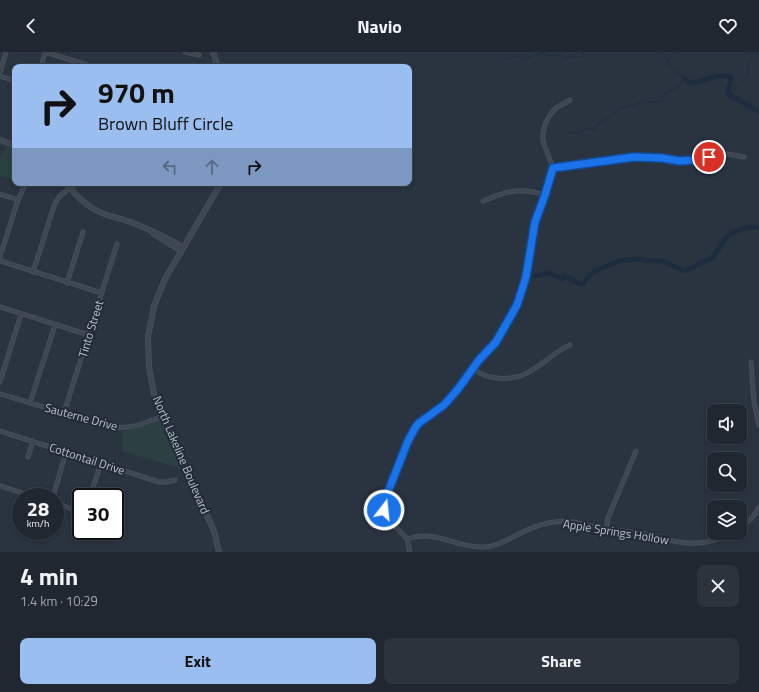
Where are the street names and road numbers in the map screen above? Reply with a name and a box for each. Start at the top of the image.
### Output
street label: Tinto Street [73,297,109,360]
street label: North Lakeline Boulevard [148,393,215,517]
street label: Sauterne Drive [43,398,120,435]
street label: Cottontail Drive [47,437,127,480]
street label: Apple Springs Hollow [562,514,670,549]

